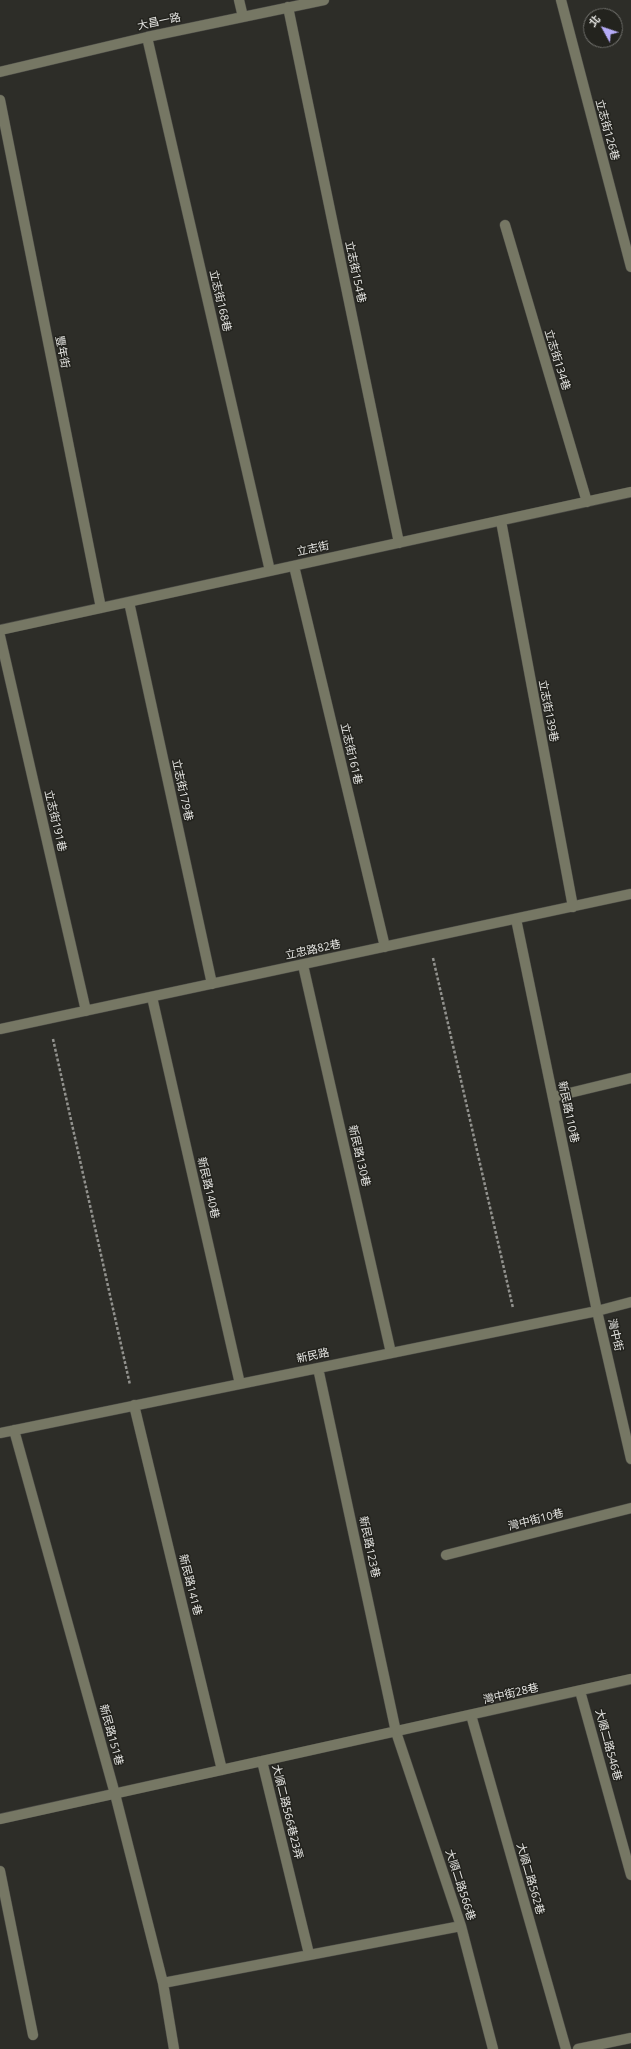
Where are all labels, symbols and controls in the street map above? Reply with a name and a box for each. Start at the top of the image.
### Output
north arrow [583,8,623,48]
street label: 大昌一路 [136,11,182,33]
text: 北 [585,12,603,30]
street label: 立志街126巷 [592,98,622,162]
street label: 立志街154巷 [342,240,368,304]
street label: 立志街168巷 [206,269,234,333]
street label: 立志街134巷 [541,328,573,392]
street label: 豐年街 [52,335,72,369]
street label: 立志街 [295,539,331,559]
street label: 立志街139巷 [536,679,560,743]
street label: 立志街161巷 [337,722,365,786]
street label: 立志街179巷 [169,758,195,822]
street label: 立志街191巷 [41,789,69,853]
street label: 立忠路82巷 [284,938,342,962]
street label: 新民路110巷 [555,1080,581,1144]
street label: 新民路130巷 [345,1124,373,1188]
street label: 新民路140巷 [194,1156,222,1220]
street label: 灣中街 [605,1317,625,1353]
street label: 新民路 [295,1346,331,1366]
street label: 灣中街10巷 [507,1507,565,1533]
street label: 新民路123巷 [356,1515,382,1579]
street label: 新民路141巷 [176,1553,204,1617]
street label: 灣中街28巷 [482,1681,540,1707]
street label: 新民路151巷 [96,1703,126,1767]
street label: 大順二路546巷 [592,1708,624,1782]
street label: 大順二路566巷23弄 [269,1763,305,1861]
street label: 大順二路562巷 [513,1842,547,1916]
street label: 大順二路566巷 [442,1848,478,1922]

